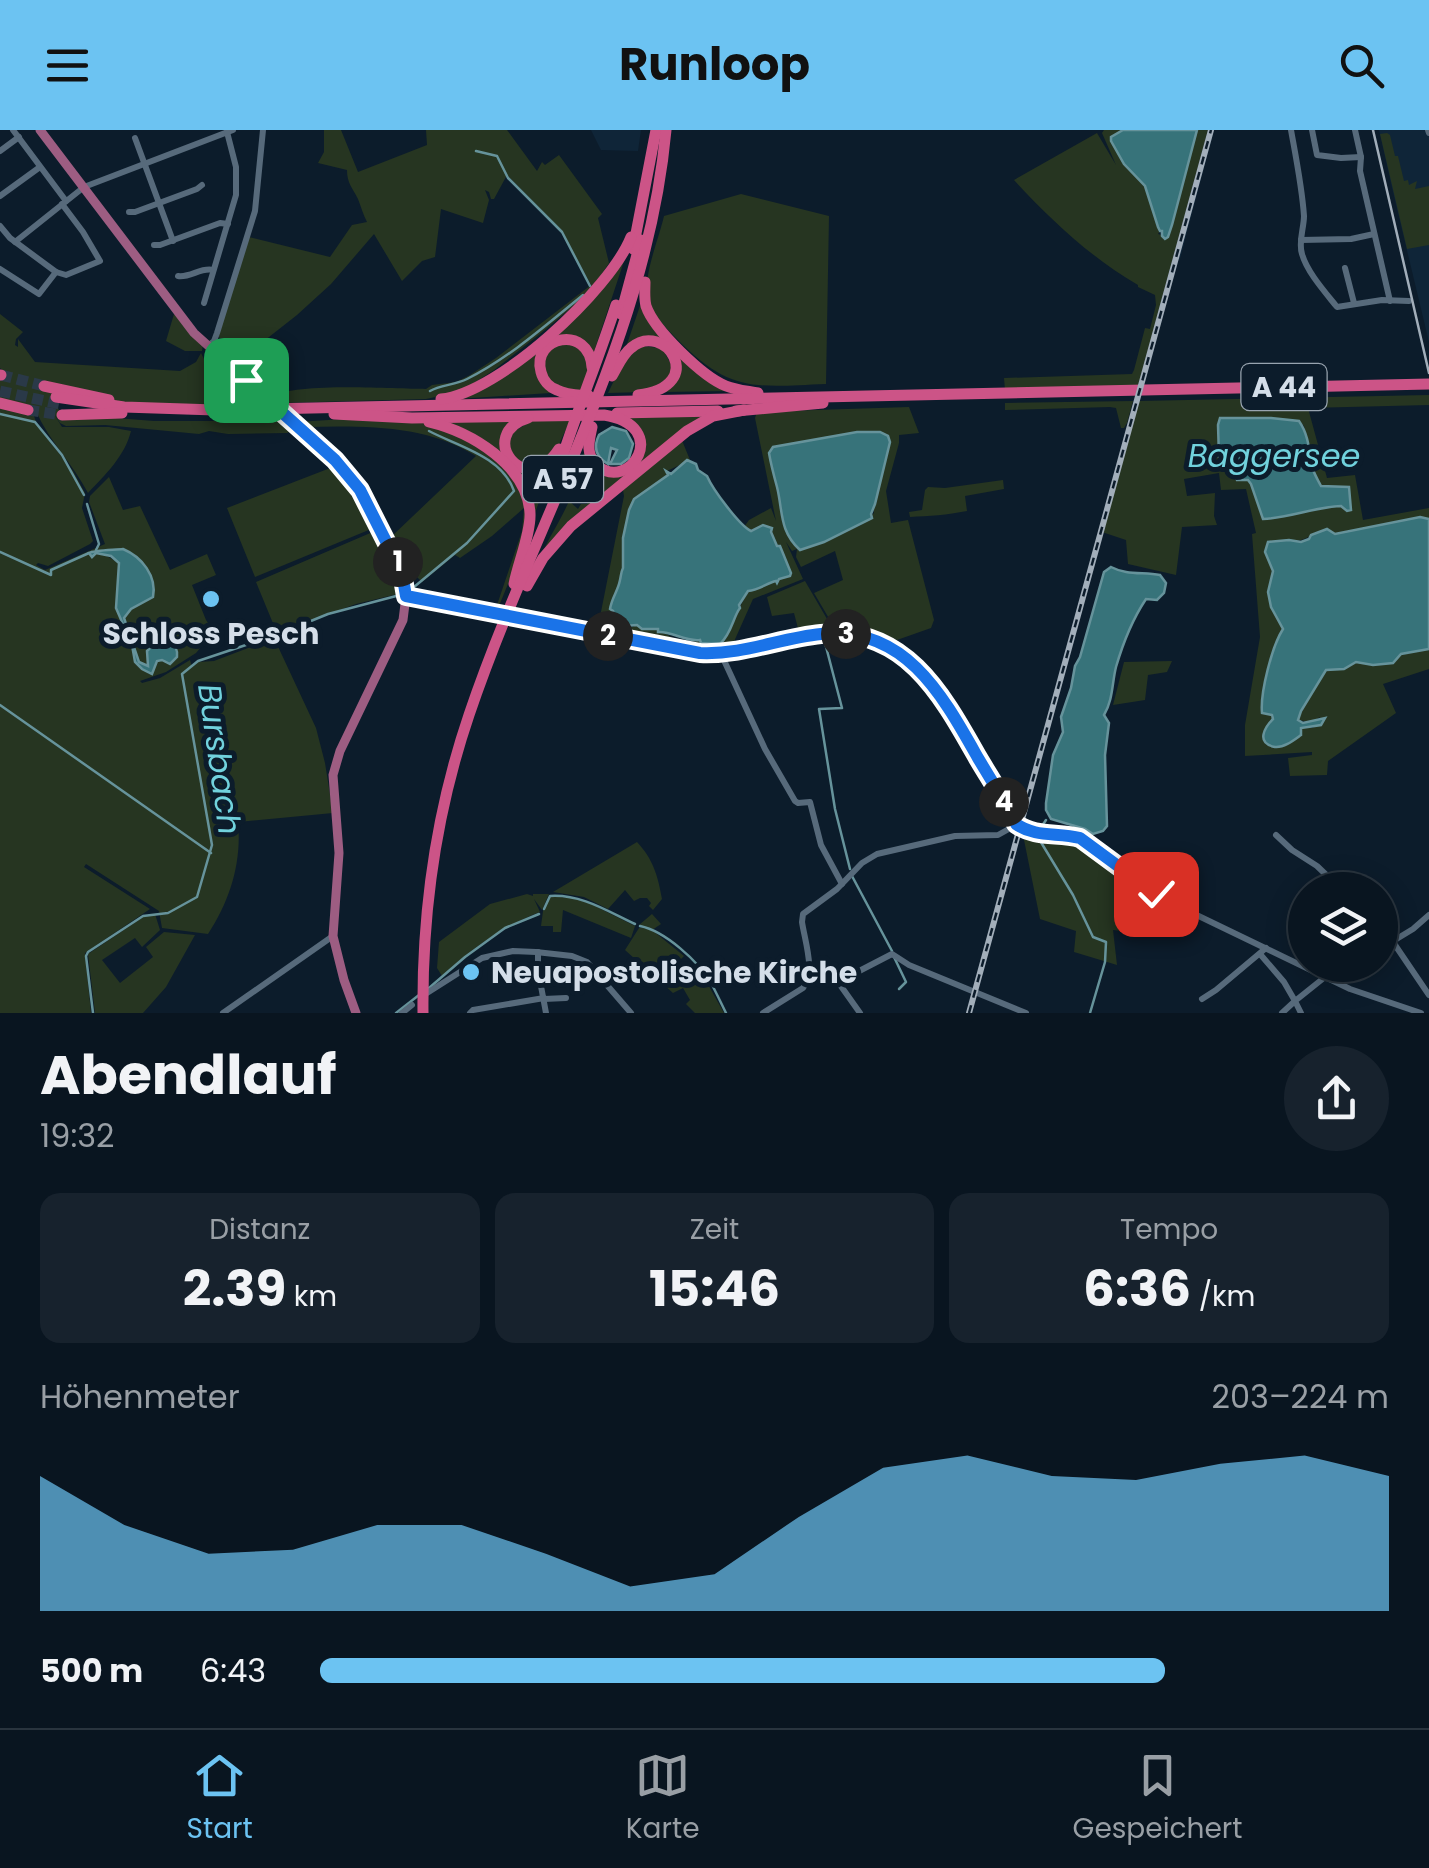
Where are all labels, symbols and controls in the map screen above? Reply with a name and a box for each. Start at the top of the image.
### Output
text: Runloop [619,33,810,96]
icon: menu [40,38,95,93]
icon: search [1334,38,1389,93]
pin [204,338,289,423]
icon: arrive [219,353,274,408]
road number: A 44 [1242,364,1326,410]
water label: Baggersee [1188,433,1360,478]
road number: A 57 [523,456,603,502]
pin: 1 [373,537,423,587]
text: 1 [393,542,403,581]
marker: Schloss Pesch [200,588,222,610]
pin: 3 [821,609,871,659]
pin: 2 [583,611,633,661]
place label: Schloss Pesch [103,612,319,655]
text: 3 [838,614,854,653]
text: 2 [600,616,616,655]
water label: Bursbach [187,681,253,837]
pin: 4 [979,777,1029,827]
text: 4 [995,782,1013,821]
pin [1114,852,1199,937]
icon: check [1129,867,1184,922]
map controls [1288,872,1398,982]
button: layers [1288,872,1398,982]
place label: Neuapostolische Kirche [491,951,857,994]
marker: Neuapostolische Kirche [460,961,482,983]
text: Abendlauf [40,1036,337,1113]
button: share [1284,1046,1389,1151]
text: 19:32 [40,1113,114,1158]
text: Distanz [209,1210,310,1249]
text: Zeit [690,1210,739,1249]
text: Tempo [1120,1210,1218,1249]
text: 2.39 [183,1253,286,1324]
text: 15:46 [649,1253,780,1324]
text: 6:36 [1083,1253,1191,1324]
text: km [286,1277,337,1316]
text: /km [1191,1277,1255,1316]
text: Höhenmeter [40,1374,240,1419]
text: 203–224 m [1212,1374,1389,1419]
text: 500 m [40,1648,143,1693]
text: 6:43 [200,1648,266,1693]
tab: Start [187,1748,253,1850]
tab: Karte [626,1748,700,1850]
tab: Gespeichert [1073,1748,1242,1850]

